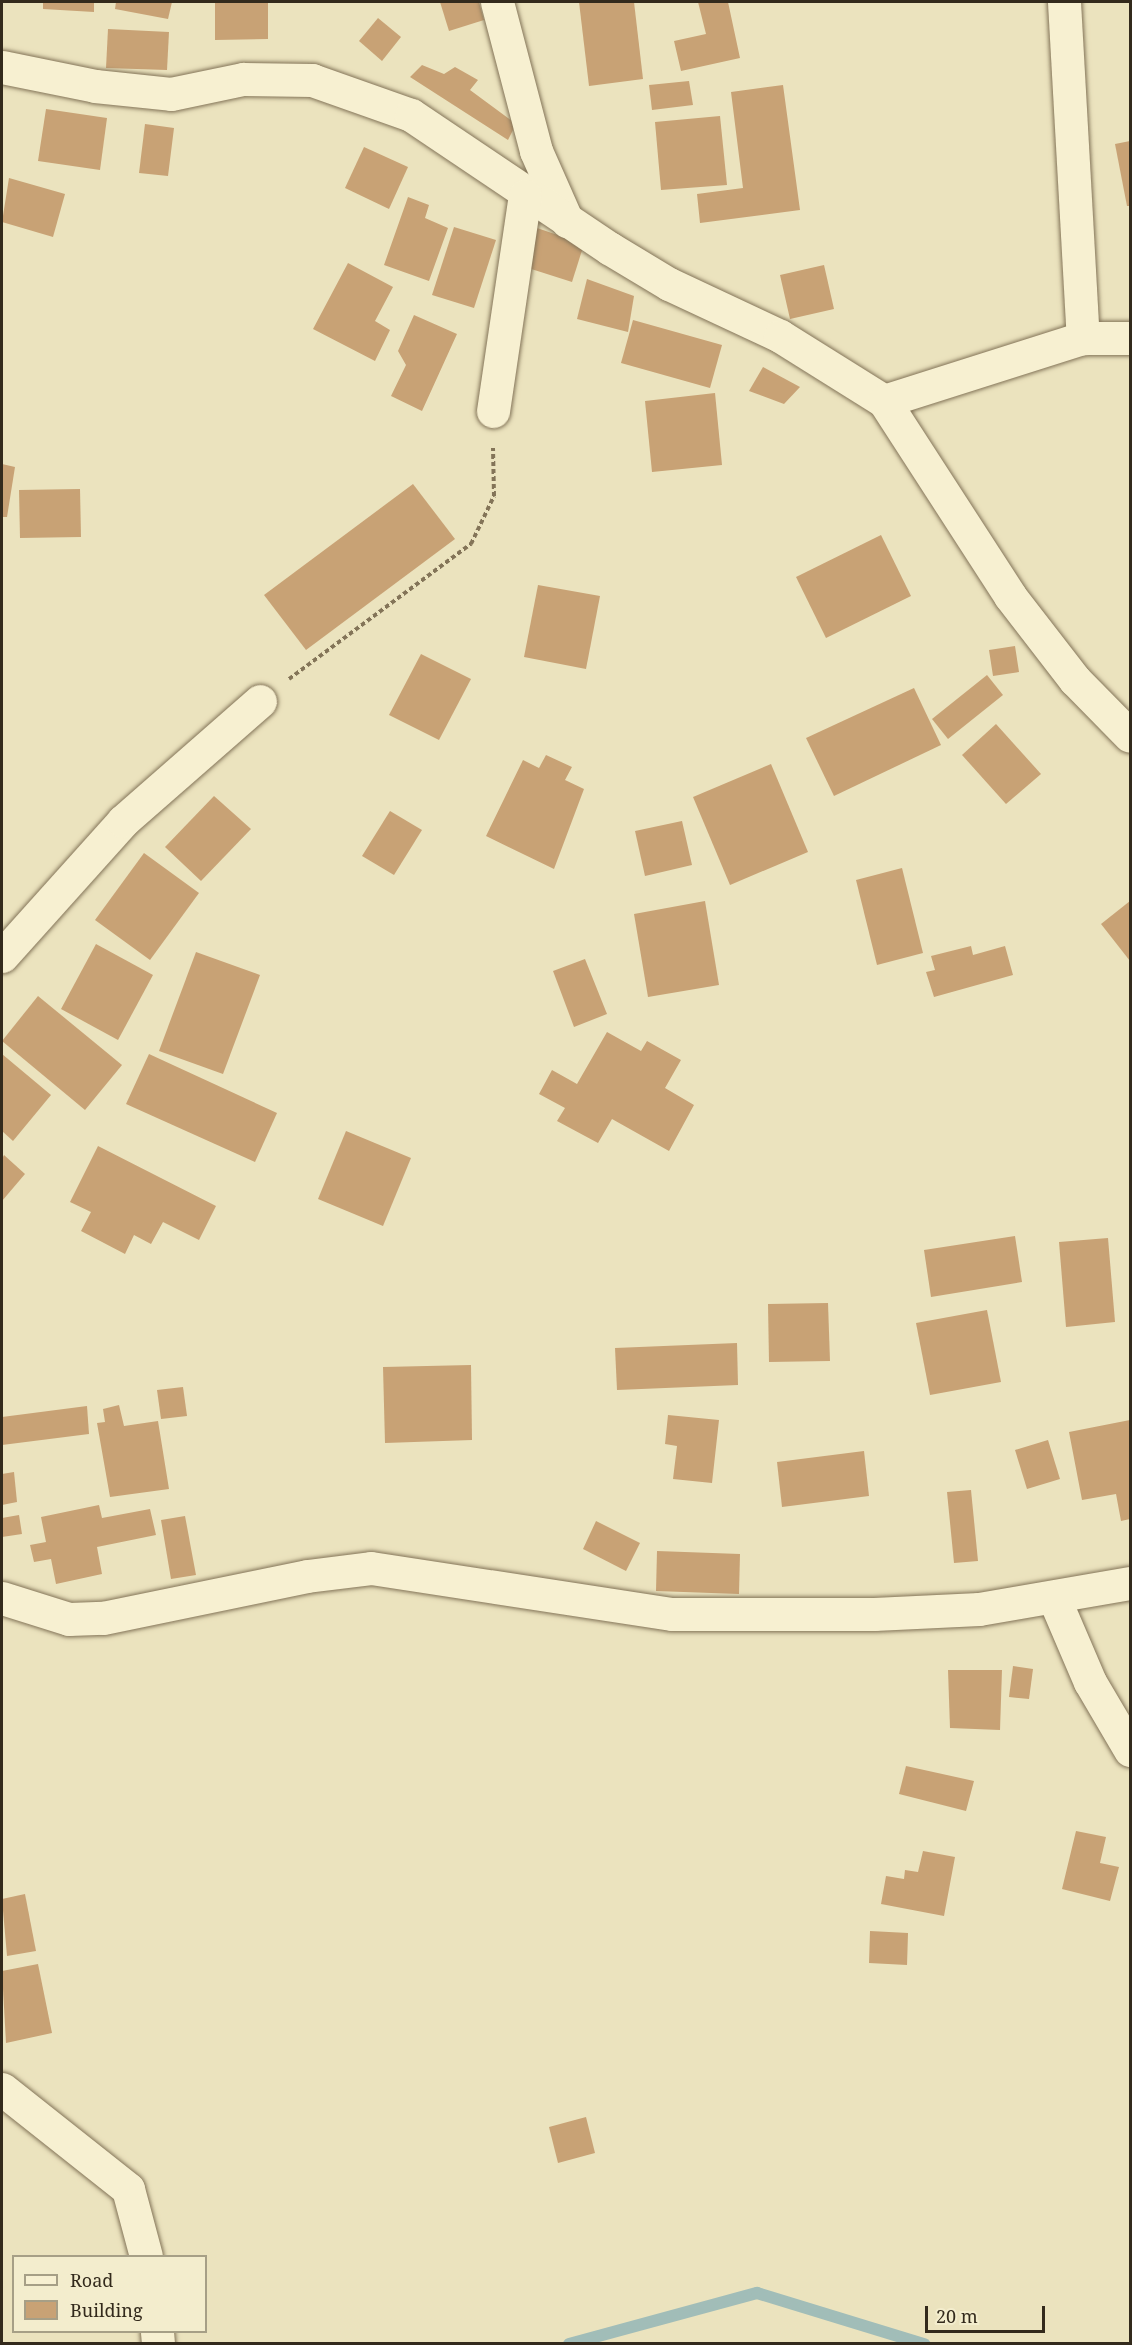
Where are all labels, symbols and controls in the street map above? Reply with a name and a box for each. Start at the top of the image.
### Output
legend [12,2255,207,2333]
text: Road [70,2268,113,2292]
scale bar [928,2294,1048,2332]
text: Building [70,2298,143,2322]
text: 20 m [936,2304,978,2328]

